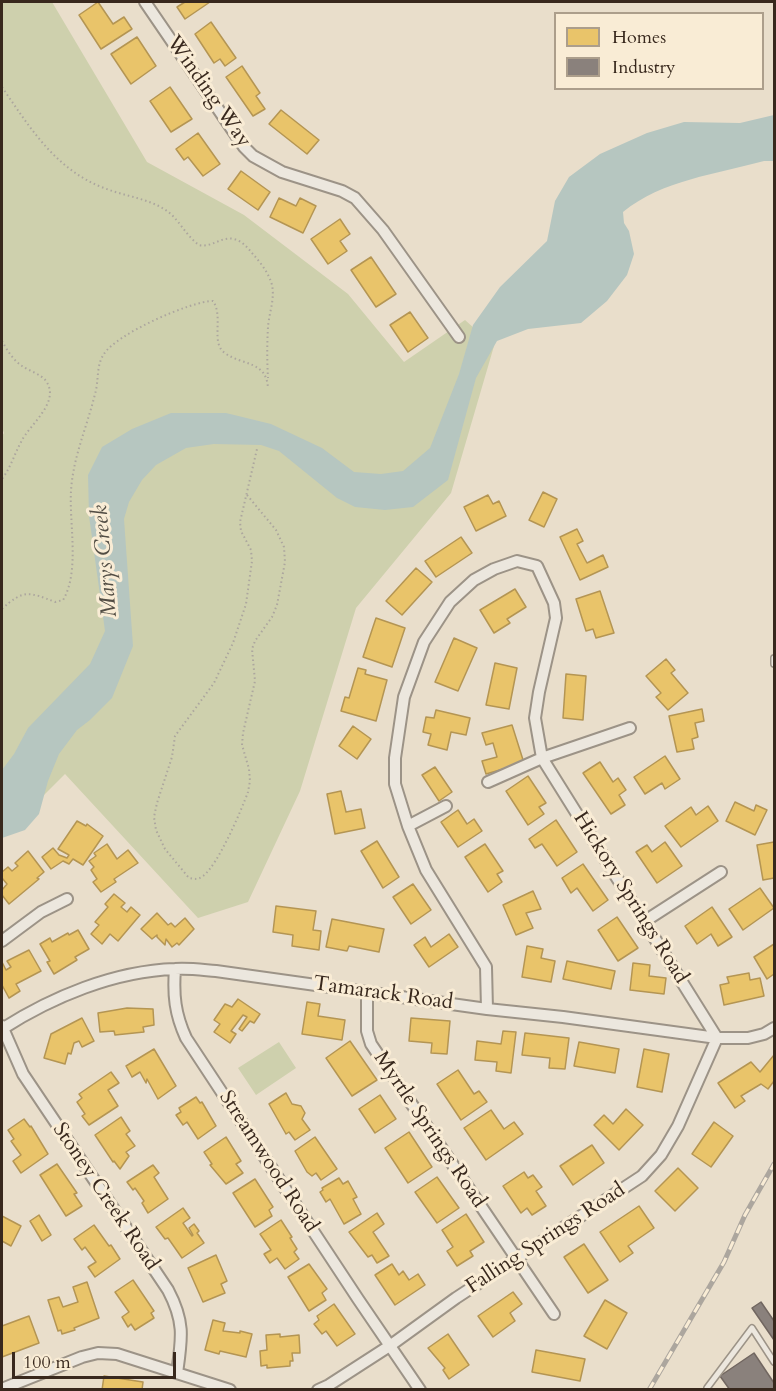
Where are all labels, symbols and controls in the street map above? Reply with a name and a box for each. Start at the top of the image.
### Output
legend [554,12,764,90]
text: Homes [612,25,666,50]
street label: Winding Way [160,31,256,153]
text: Industry [612,55,676,80]
water label: Marys Creek [88,504,124,618]
street label: Hickory Springs Road [567,807,693,989]
street label: Tamarack Road [312,972,454,1016]
street label: Myrtle Springs Road [367,1047,491,1213]
street label: Streamwood Road [213,1086,323,1238]
street label: Stoney Creek Road [46,1118,164,1276]
street label: Falling Springs Road [462,1178,630,1300]
scale bar [15,1340,178,1378]
text: 100 m [23,1350,71,1375]

